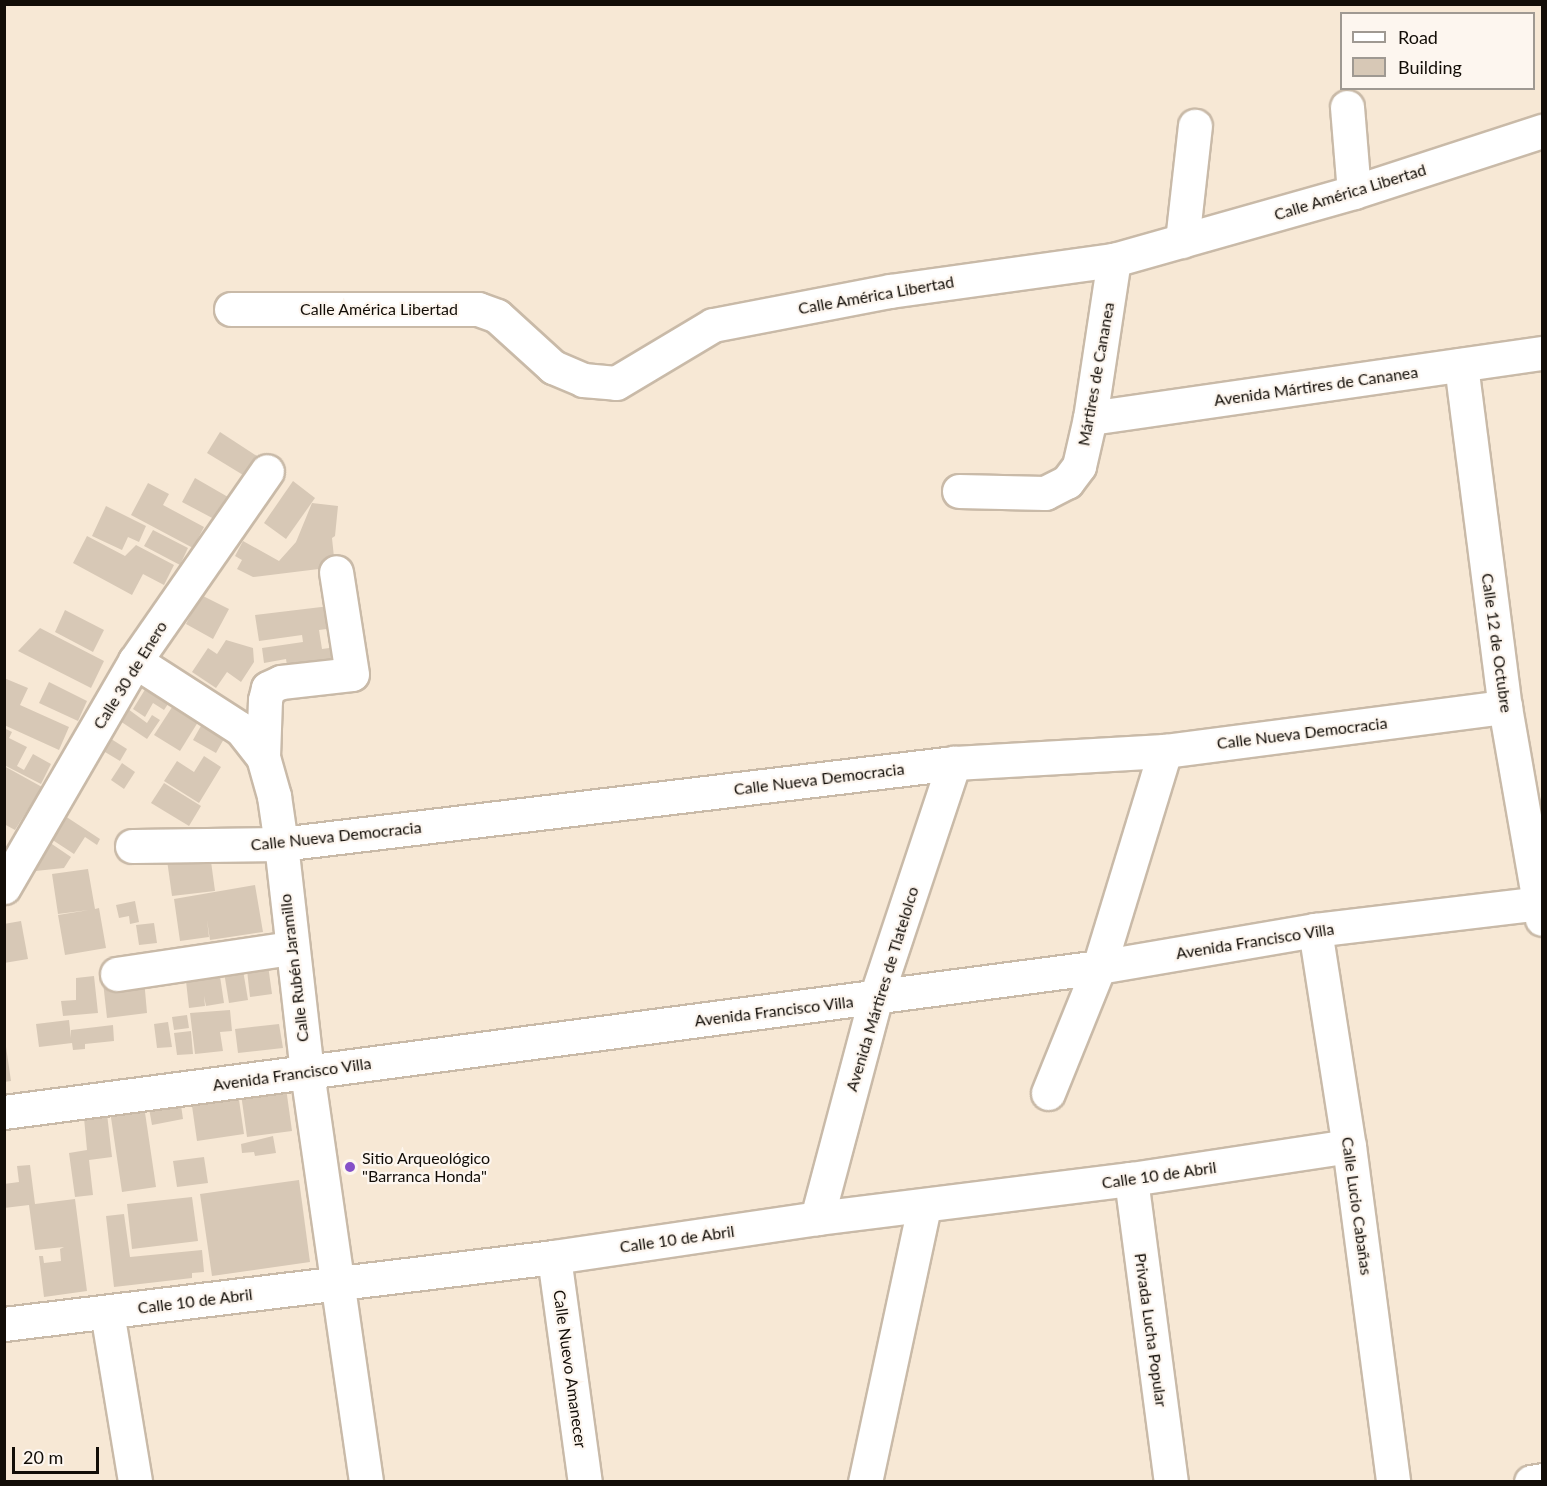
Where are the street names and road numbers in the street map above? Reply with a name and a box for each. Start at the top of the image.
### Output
street label: Calle América Libertad [1271,160,1429,224]
street label: Calle América Libertad [796,272,956,318]
street label: Calle América Libertad [300,299,458,319]
street label: Mártires de Cananea [1074,301,1118,447]
street label: Avenida Mártires de Cananea [1213,362,1419,410]
street label: Calle 12 de Octubre [1478,572,1516,714]
street label: Calle 30 de Enero [89,617,171,733]
street label: Calle Nueva Democracia [1216,713,1388,753]
street label: Calle Nueva Democracia [733,759,905,799]
street label: Calle Nueva Democracia [250,817,422,855]
street label: Avenida Mártires de Tlatelolco [842,884,922,1094]
street label: Calle Rubén Jaramillo [275,893,313,1043]
street label: Avenida Francisco Villa [1174,919,1336,963]
street label: Avenida Francisco Villa [693,992,855,1030]
street label: Avenida Francisco Villa [211,1053,373,1095]
street label: Calle Lucio Cabañas [1338,1136,1376,1276]
street label: Calle 10 de Abril [1100,1157,1218,1193]
street label: Calle 10 de Abril [618,1221,736,1257]
street label: Privada Lucha Popular [1131,1252,1171,1408]
street label: Calle 10 de Abril [136,1284,254,1318]
street label: Calle Nuevo Amanecer [549,1288,591,1450]

